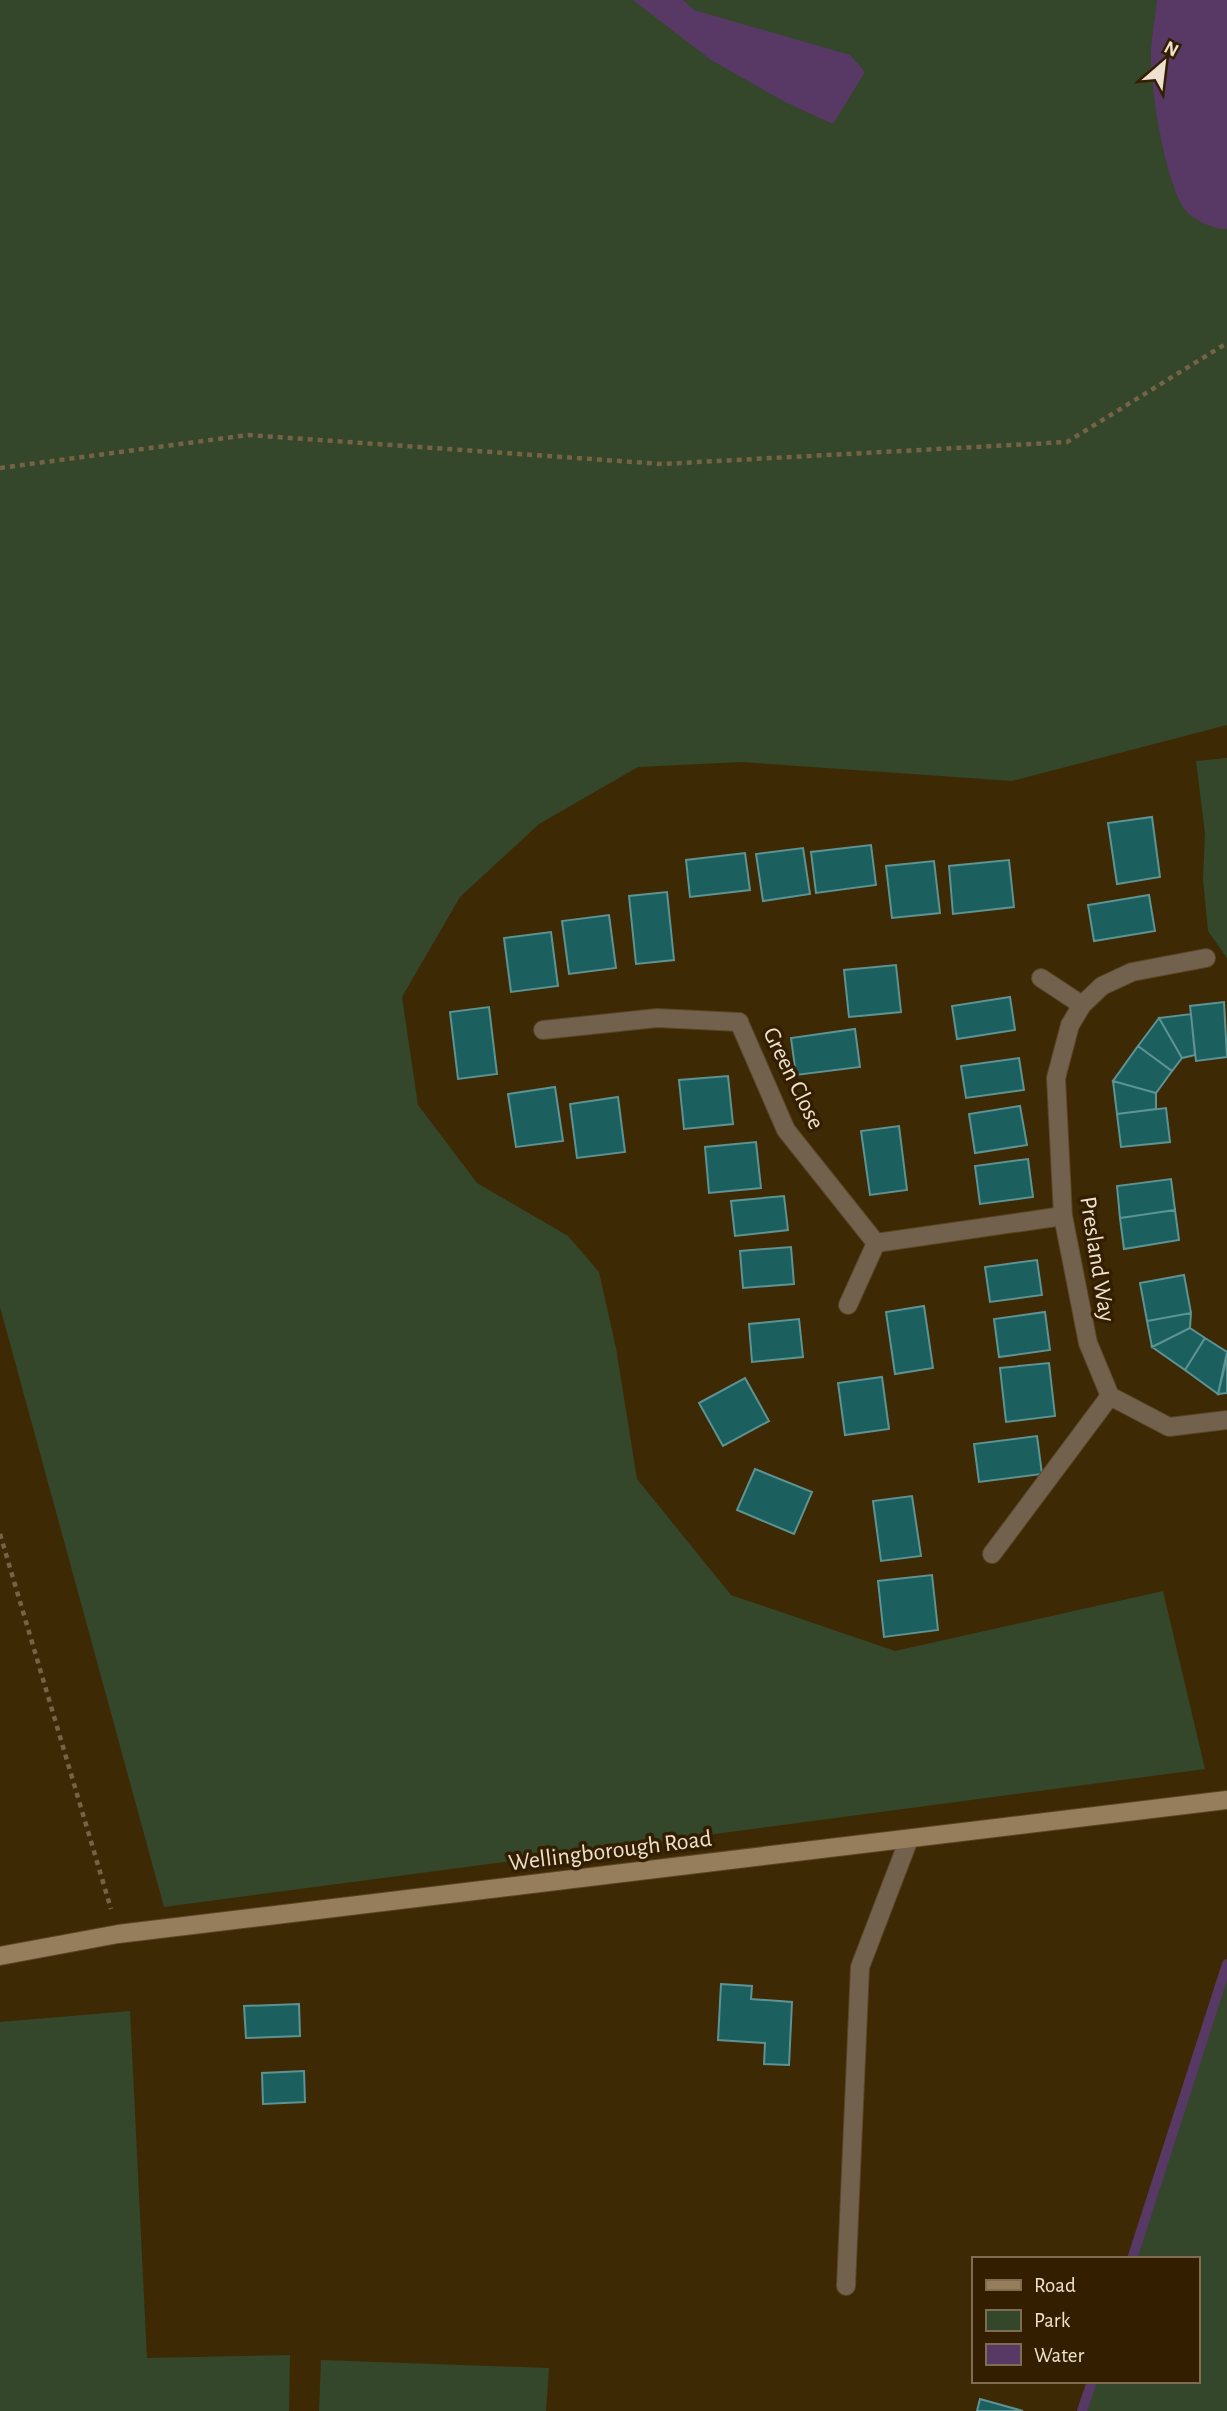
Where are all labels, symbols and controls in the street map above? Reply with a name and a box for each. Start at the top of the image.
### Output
north arrow [1129,28,1199,98]
text: N [1161,38,1182,61]
street label: Green Close [758,1024,828,1133]
street label: Presland Way [1075,1195,1119,1324]
street label: Wellingborough Road [507,1827,713,1875]
legend [972,2257,1199,2383]
text: Road [1034,2275,1076,2296]
text: Park [1034,2310,1071,2331]
text: Water [1034,2345,1084,2366]

